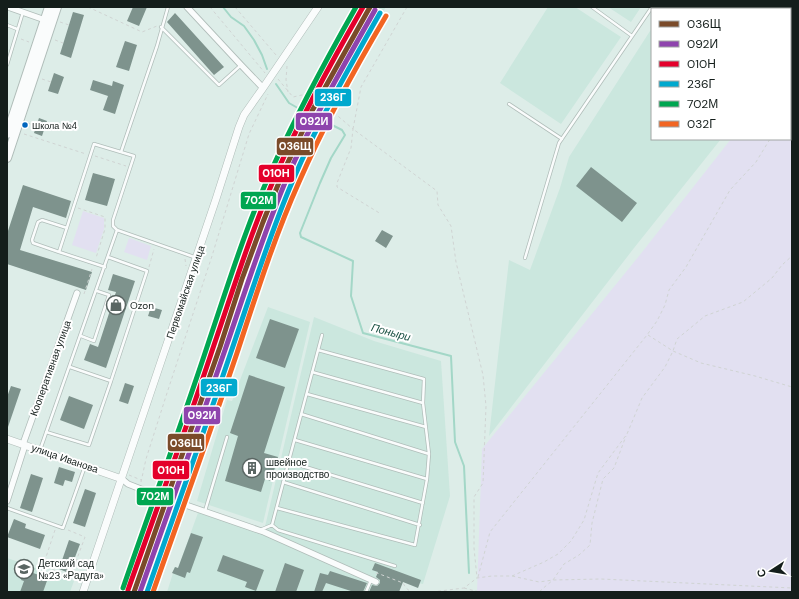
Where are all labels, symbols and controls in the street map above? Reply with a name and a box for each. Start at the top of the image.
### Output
legend [651,8,791,140]
text: 036Щ [687,16,721,32]
text: 092И [687,36,718,52]
text: 010Н [687,56,716,72]
text: 236Г [687,76,716,92]
line badge: 236Г [314,88,352,107]
text: 236Г [320,90,347,104]
text: 702М [687,96,718,112]
line badge: 092И [295,112,333,131]
text: 092И [300,114,329,128]
text: 032Г [687,116,716,132]
marker: Школа №4 [20,120,30,130]
place label: Школа №4 [32,120,77,132]
line badge: 036Щ [276,137,314,156]
text: 036Щ [279,139,312,153]
line badge: 010Н [258,164,295,183]
text: 010Н [262,166,290,180]
line badge: 702М [240,191,277,210]
text: 702М [244,193,274,207]
street label: Первомайская улица [163,243,208,341]
shop icon: Ozon [105,294,127,316]
place label: Ozon [130,299,154,312]
street label: Кооперативная улица [27,318,74,418]
water label: Поныри [370,320,412,344]
line badge: 236Г [200,378,238,397]
text: 236Г [206,381,233,395]
line badge: 092И [183,406,221,425]
text: 092И [188,408,217,422]
line badge: 036Щ [167,433,205,452]
text: 036Щ [170,436,203,450]
street label: улица Иванова [30,441,100,476]
place label: швейное производство [266,456,330,481]
building icon: швейное производство [241,457,263,479]
line badge: 010Н [152,460,190,480]
text: 010Н [157,463,185,477]
line badge: 702М [136,487,174,506]
text: 702М [140,489,170,503]
north arrow [751,551,791,591]
place label: Детский сад №23 «Радуга» [38,557,104,582]
school or university icon: Детский сад №23 «Радуга» [13,558,35,580]
text: С [754,568,769,578]

